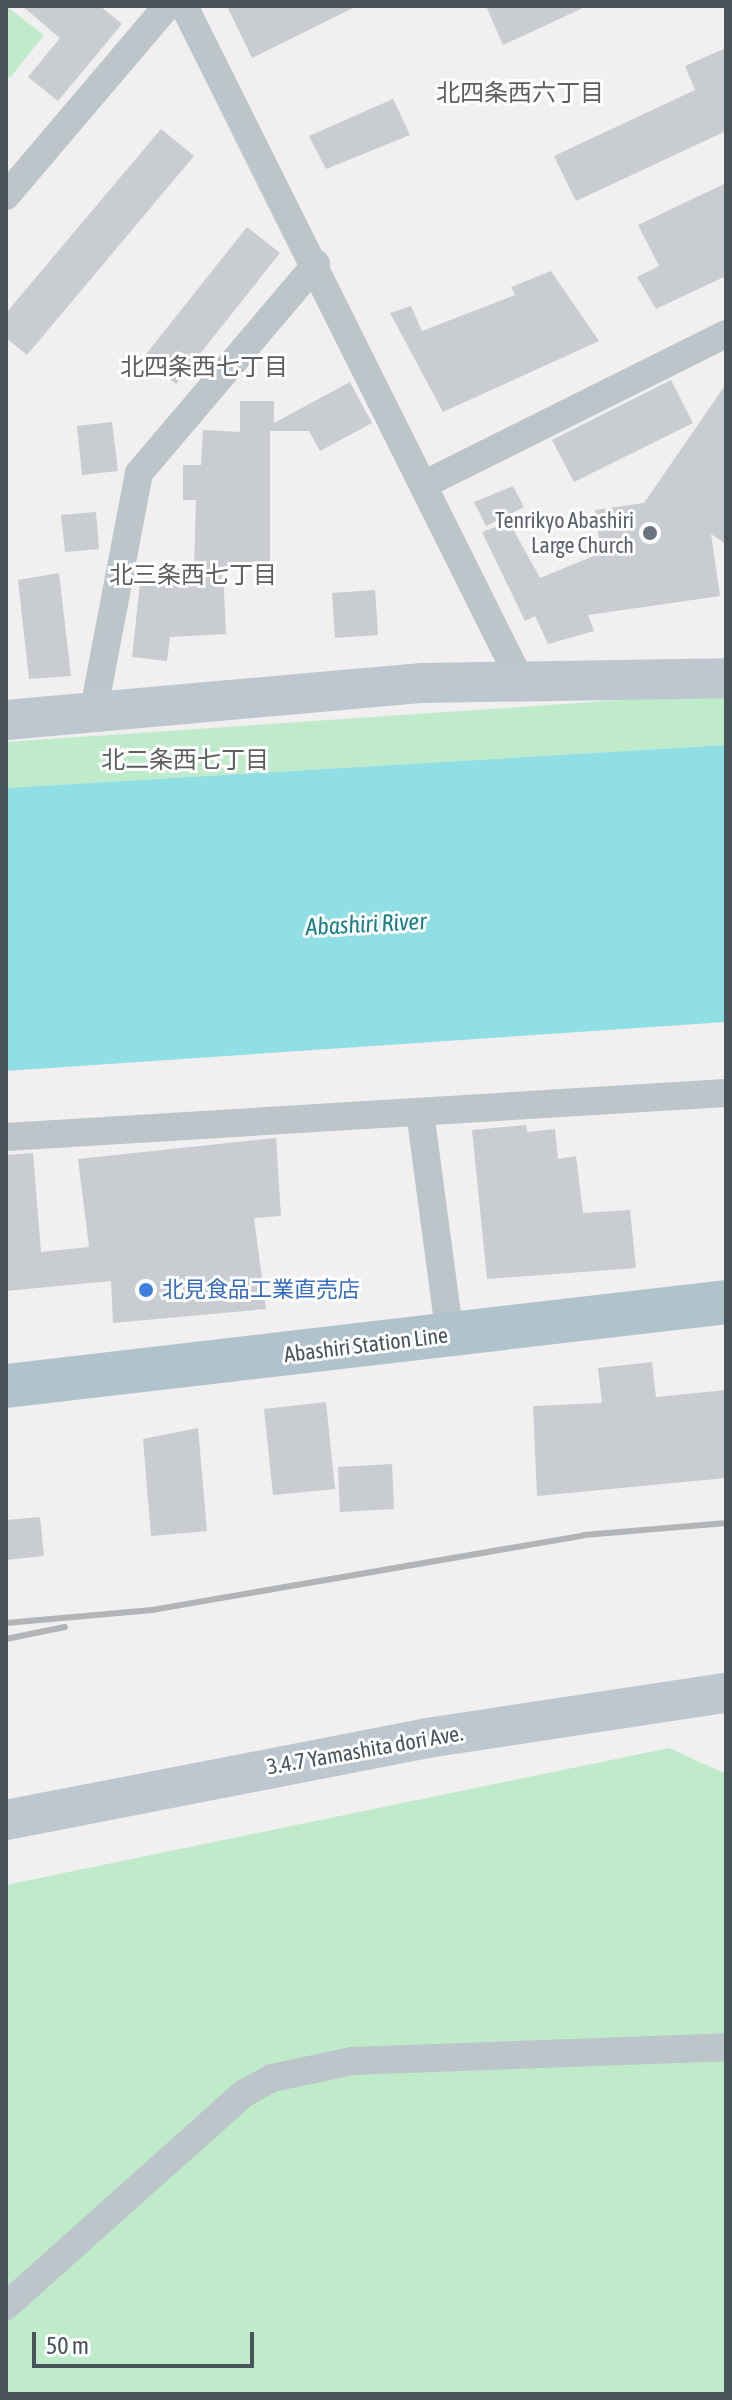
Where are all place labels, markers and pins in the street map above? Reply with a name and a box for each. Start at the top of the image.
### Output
place label: Tenrikyo Abashiri Large Church [495,507,634,558]
marker: Tenrikyo Abashiri Large Church [641,524,659,542]
place label: 北見食品工業直売店 [162,1277,360,1303]
marker: 北見食品工業直売店 [137,1281,155,1299]

